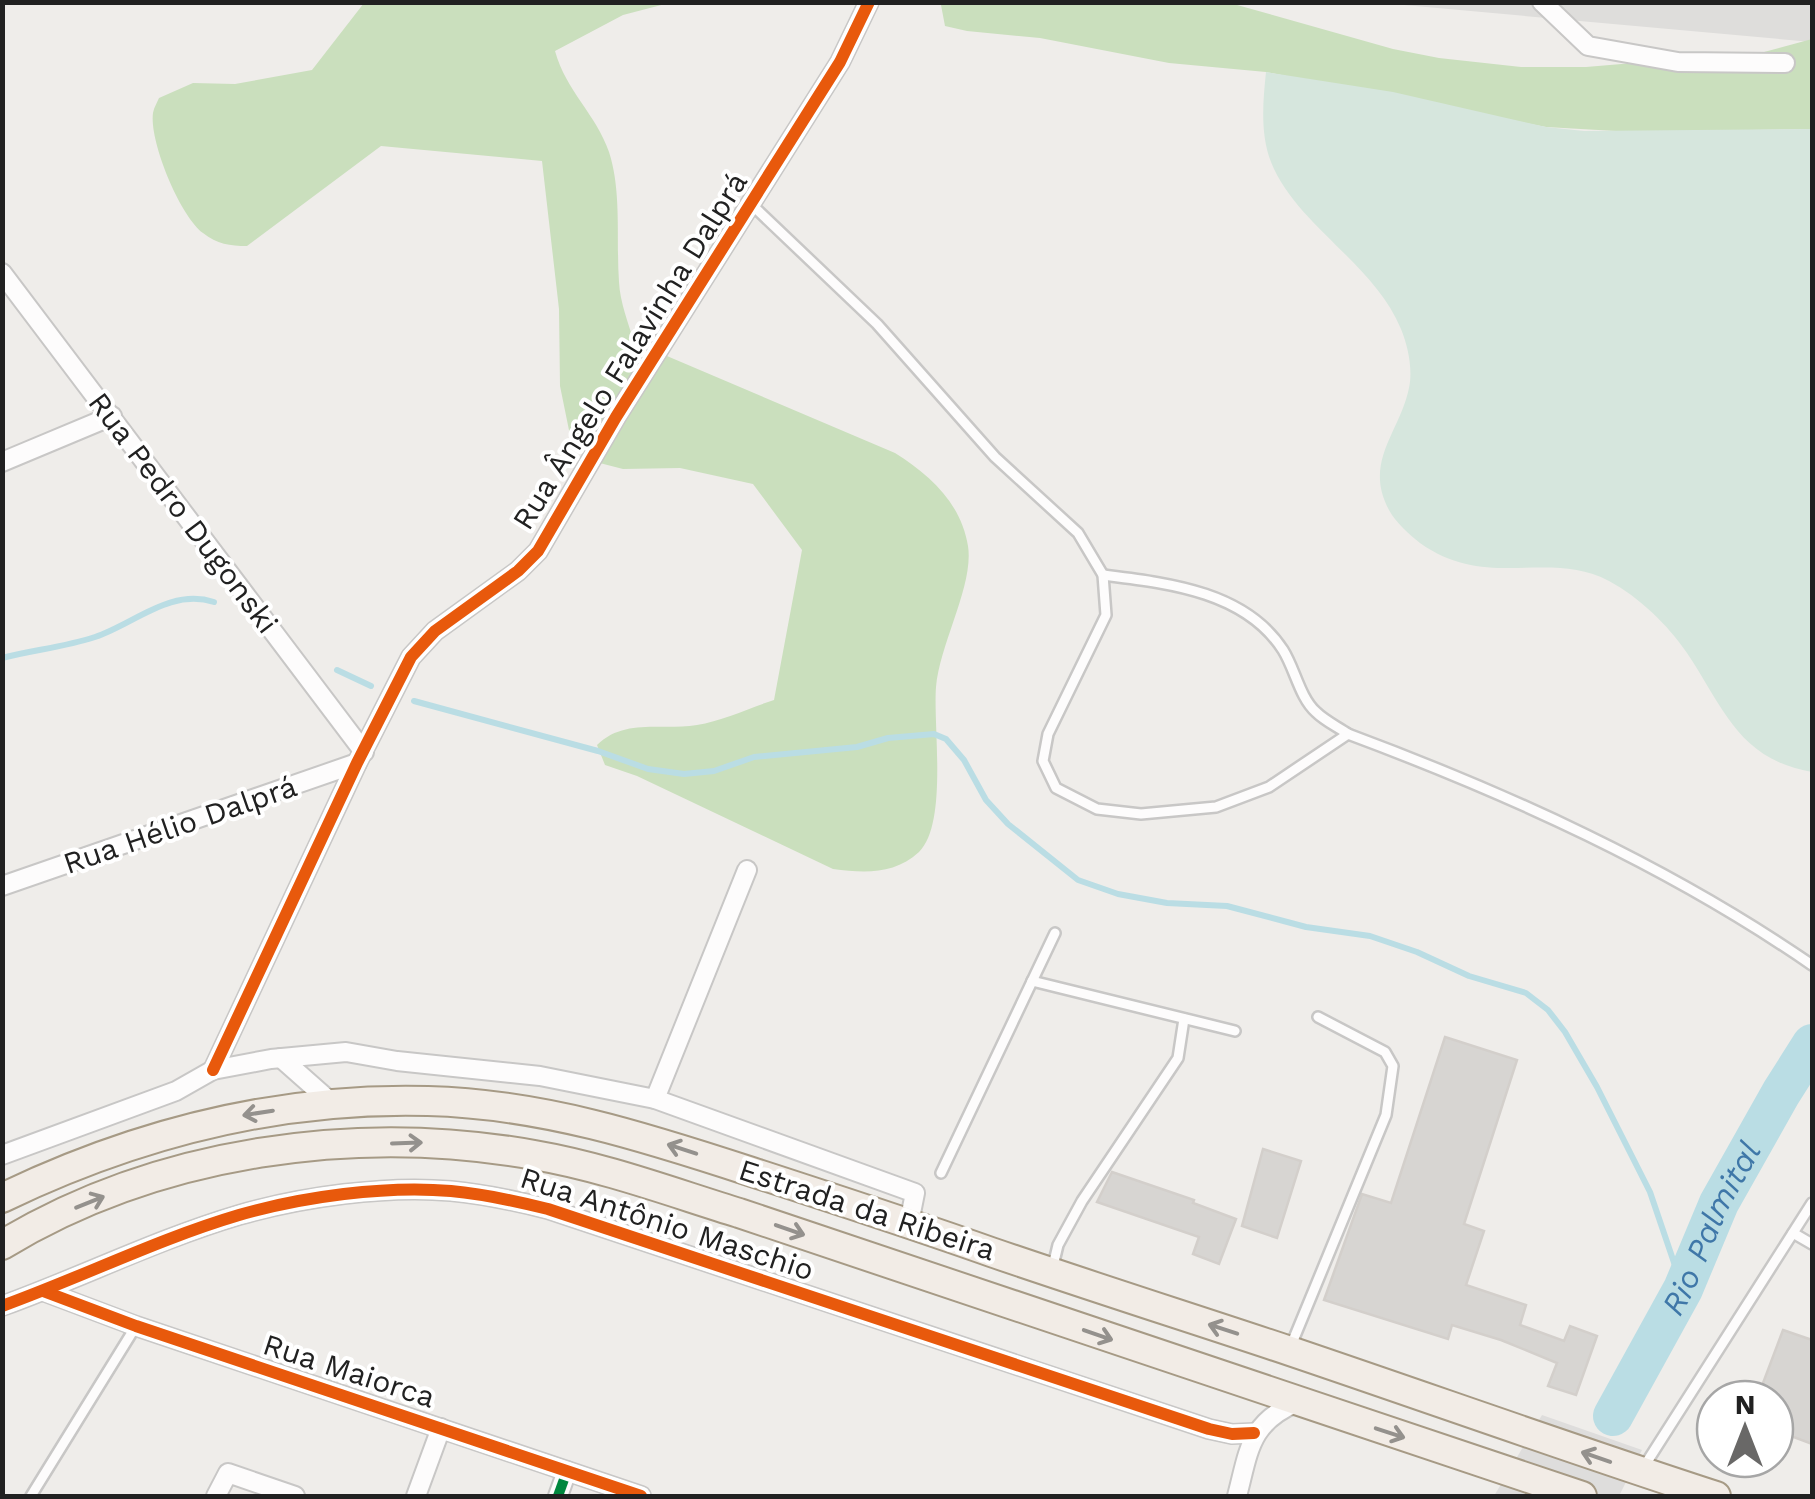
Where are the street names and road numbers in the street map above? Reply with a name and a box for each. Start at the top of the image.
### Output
street label: Rua Ângelo Falavinha Dalprá [505,166,754,536]
street label: Rua Pedro Dugonski [81,385,285,640]
street label: Rua Hélio Dalprá [59,768,301,881]
street label: Estrada da Ribeira [734,1152,1000,1268]
street label: Rua Antônio Maschio [516,1160,818,1288]
street label: Rua Maiorca [259,1326,440,1415]

